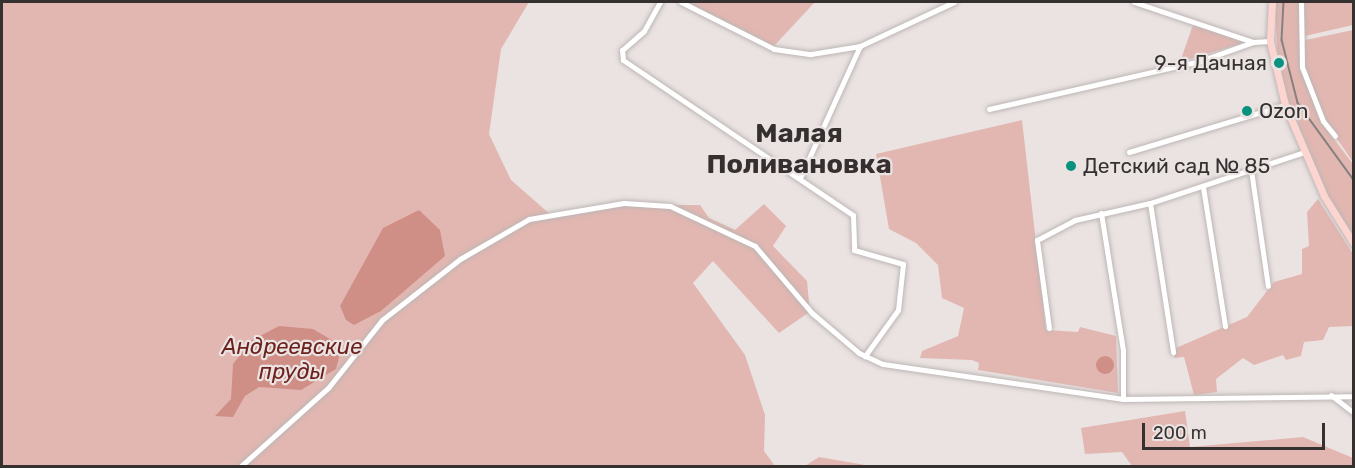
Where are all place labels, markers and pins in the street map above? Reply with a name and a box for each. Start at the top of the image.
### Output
place label: 9-я Дачная [1154,50,1267,76]
marker: 9-я Дачная [1272,56,1286,70]
place label: Ozon [1259,98,1309,124]
marker: Ozon [1240,104,1254,118]
place label: Детский сад № 85 [1083,153,1270,179]
marker: Детский сад № 85 [1064,159,1078,173]

